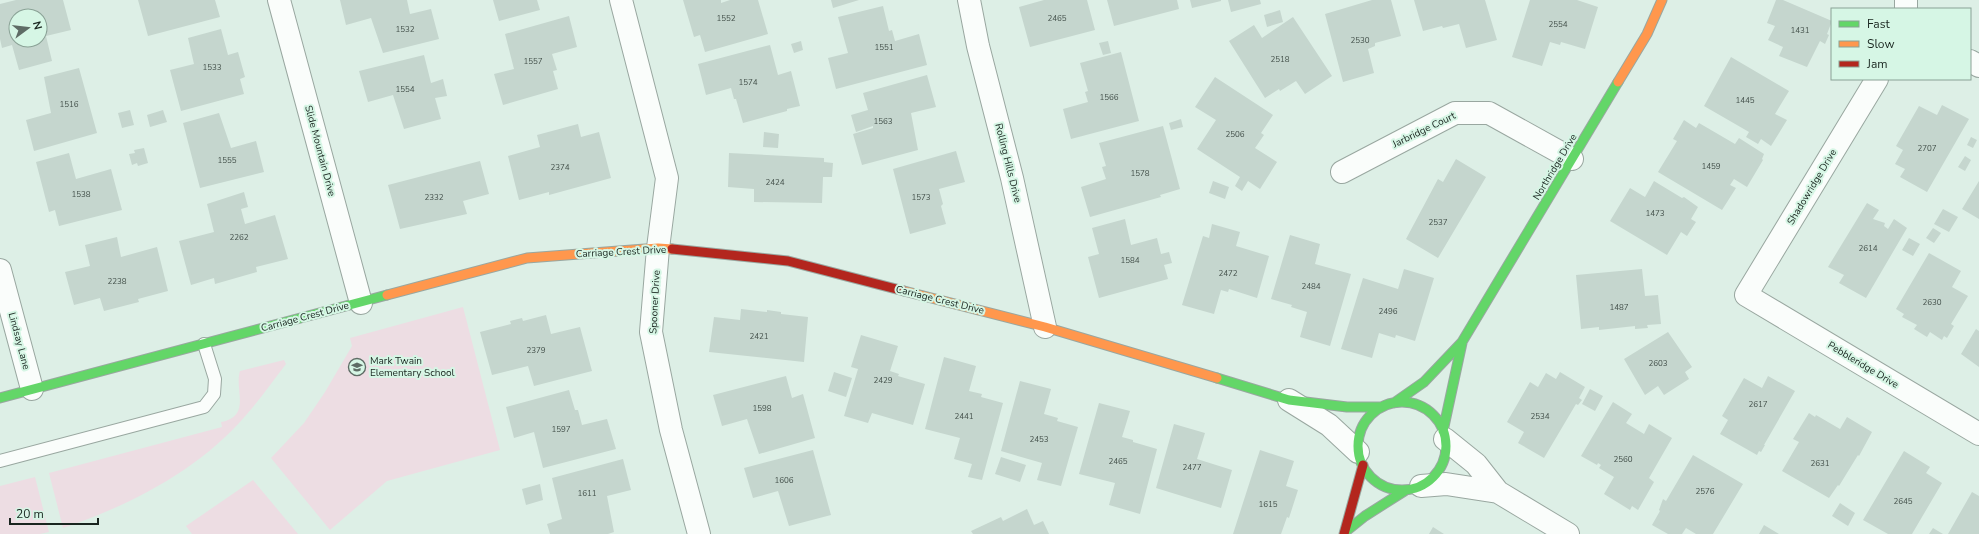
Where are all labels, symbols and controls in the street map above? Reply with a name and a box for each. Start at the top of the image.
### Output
north arrow [8,8,48,48]
legend [1831,8,1971,80]
house number: 1552 [716,13,736,24]
house number: 2465 [1047,13,1067,24]
text: Fast [1867,16,1890,32]
house number: 2554 [1548,19,1568,30]
text: N [29,20,45,31]
house number: 1532 [395,24,415,35]
house number: 1431 [1790,25,1810,36]
house number: 2530 [1350,35,1370,46]
text: Slow [1867,36,1895,52]
house number: 1551 [874,42,894,53]
house number: 2518 [1270,54,1290,65]
house number: 1557 [523,56,543,67]
text: Jam [1866,56,1888,72]
house number: 1533 [202,62,222,73]
house number: 1574 [738,77,758,88]
house number: 1554 [395,84,415,95]
house number: 1566 [1099,92,1119,103]
house number: 1445 [1735,95,1755,106]
house number: 1516 [59,99,79,110]
street label: Slide Mountain Drive [301,104,339,198]
street label: Jarbridge Court [1389,109,1458,152]
house number: 1563 [873,116,893,127]
street label: Rolling Hills Drive [991,122,1025,204]
house number: 2506 [1225,129,1245,140]
street label: Northridge Drive [1530,131,1580,203]
house number: 2707 [1917,143,1937,154]
street label: Shadowridge Drive [1784,147,1840,227]
house number: 1555 [217,155,237,166]
house number: 1459 [1701,161,1721,172]
house number: 2374 [550,162,570,173]
house number: 1578 [1130,168,1150,179]
house number: 2424 [765,177,785,188]
house number: 1538 [71,189,91,200]
house number: 2332 [424,192,444,203]
house number: 1573 [911,192,931,203]
house number: 1473 [1645,208,1665,219]
house number: 2537 [1428,217,1448,228]
house number: 2262 [229,232,249,243]
street label: Carriage Crest Drive [575,243,667,261]
house number: 2614 [1858,243,1878,254]
house number: 1584 [1120,255,1140,266]
house number: 2472 [1218,268,1238,279]
street label: Spooner Drive [646,270,664,334]
house number: 2238 [107,276,127,287]
house number: 2484 [1301,281,1321,292]
street label: Carriage Crest Drive [894,282,986,318]
house number: 2630 [1922,297,1942,308]
street label: Carriage Crest Drive [259,299,351,335]
house number: 1487 [1609,302,1629,313]
house number: 2496 [1378,306,1398,317]
street label: Lindsay Lane [5,311,33,371]
house number: 2421 [749,331,769,342]
street label: Pebbleridge Drive [1825,338,1901,392]
house number: 2379 [526,345,546,356]
place label: Mark Twain Elementary School [370,354,455,380]
school or university icon: Mark Twain Elementary School [347,357,367,377]
house number: 2603 [1648,358,1668,369]
house number: 2429 [873,375,893,386]
house number: 2617 [1748,399,1768,410]
house number: 1598 [752,403,772,414]
house number: 2441 [954,411,974,422]
house number: 2534 [1530,411,1550,422]
house number: 1597 [551,424,571,435]
house number: 2453 [1029,434,1049,445]
house number: 2560 [1613,454,1633,465]
house number: 2465 [1108,456,1128,467]
house number: 2631 [1810,458,1830,469]
house number: 2477 [1182,462,1202,473]
house number: 1606 [774,475,794,486]
house number: 2576 [1695,486,1715,497]
house number: 1611 [577,488,597,499]
house number: 2645 [1893,496,1913,507]
house number: 1615 [1258,499,1278,510]
scale bar [10,500,98,526]
text: 20 m [16,506,44,522]

